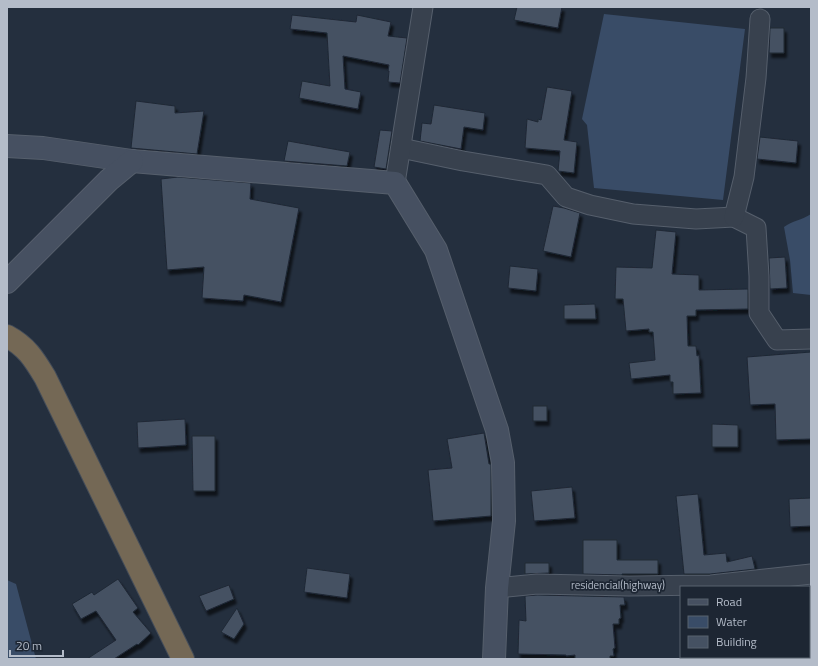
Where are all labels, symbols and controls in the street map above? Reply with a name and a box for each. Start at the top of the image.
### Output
street label: residencial(highway) [571,577,665,593]
legend [680,586,810,658]
text: Road [716,592,742,611]
text: Water [716,612,747,631]
scale bar [10,632,63,658]
text: Building [716,632,757,651]
text: 20 m [16,636,42,655]

